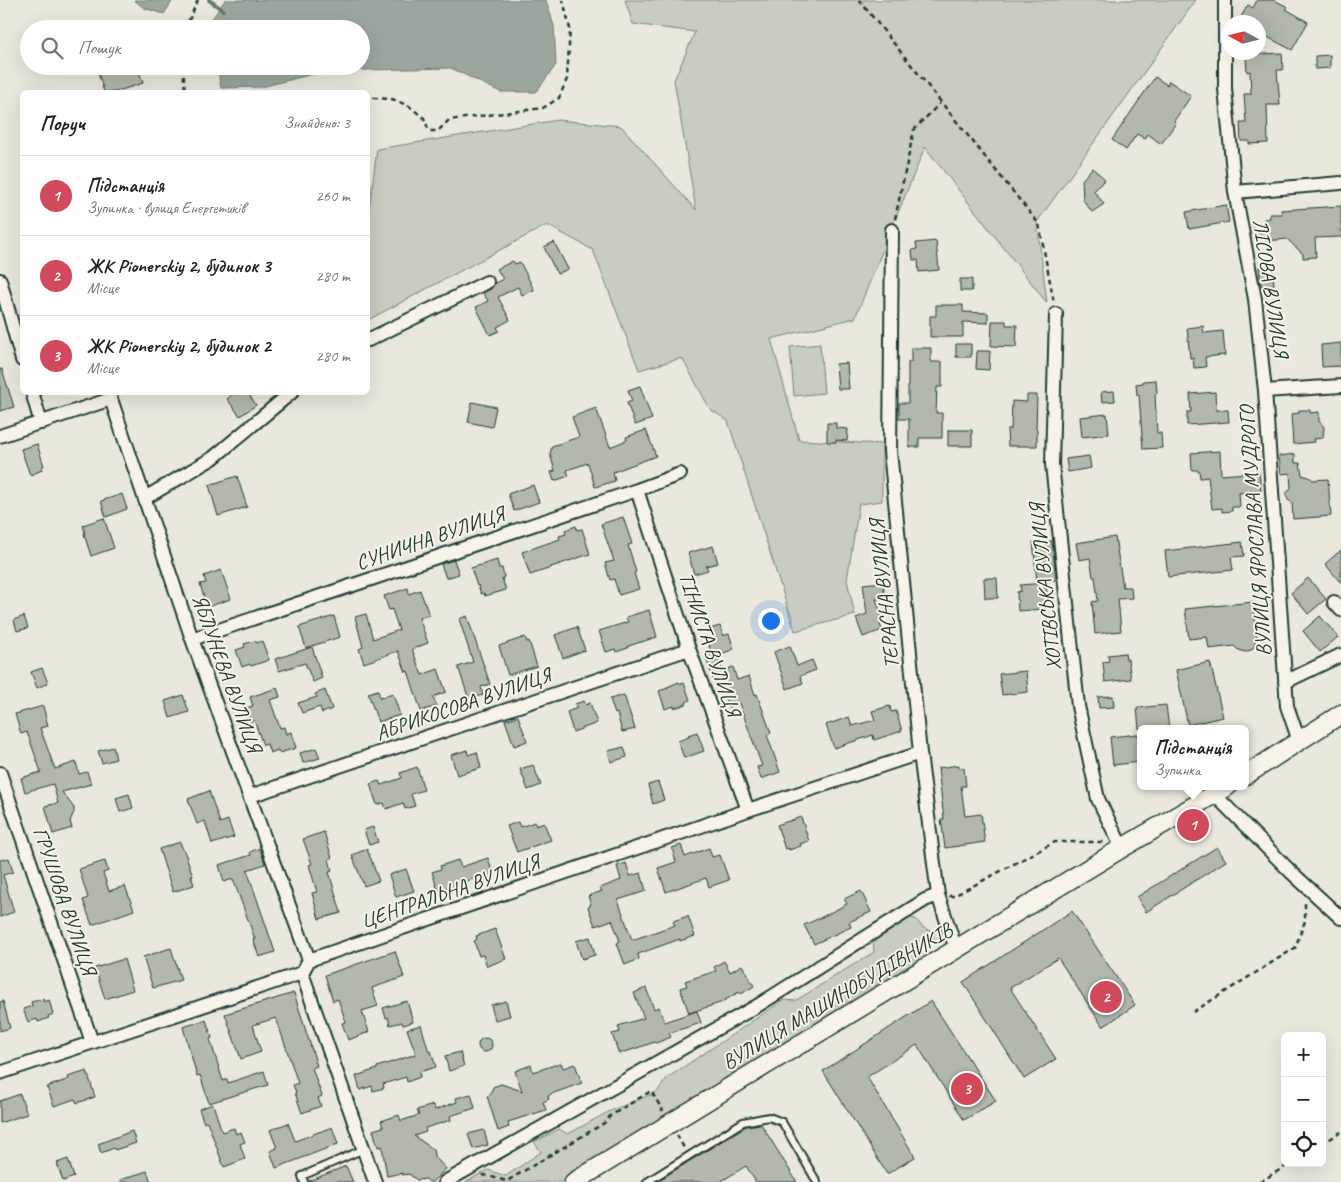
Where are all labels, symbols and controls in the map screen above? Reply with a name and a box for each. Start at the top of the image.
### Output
north arrow [1221,15,1266,60]
search box [20,20,370,75]
icon: search [38,34,66,62]
text: Пошук [78,36,120,60]
text: Поруч [40,110,85,136]
text: Знайдено: 3 [284,113,350,133]
text: Підстанція [87,174,164,198]
text: 1 [52,186,60,206]
text: 260 m [316,186,350,206]
text: Зупинка · вулиця Енергетиків [87,198,245,218]
street label: ЛІСОВА ВУЛИЦЯ [1247,217,1295,362]
text: ЖК Pionerskiy 2, будинок 3 [87,254,271,278]
text: 2 [52,266,60,286]
text: 280 m [316,266,350,286]
text: Місце [87,278,119,298]
text: ЖК Pionerskiy 2, будинок 2 [87,334,271,358]
text: 3 [52,346,60,366]
text: 280 m [316,346,350,366]
text: Місце [87,358,119,378]
street label: ВУЛИЦЯ ЯРОСЛАВА МУДРОГО [1233,402,1277,657]
street label: СУНИЧНА ВУЛИЦЯ [352,499,510,576]
street label: ХОТІВСЬКА ВУЛИЦЯ [1023,499,1067,672]
street label: ТЕРАСНА ВУЛИЦЯ [863,515,905,670]
street label: ТІНИСТА ВУЛИЦЯ [673,569,748,722]
street label: ЯБЛУНЕВА ВУЛИЦЯ [186,590,269,759]
your location [758,608,784,634]
street label: АБРИКОСОВА ВУЛИЦЯ [372,661,557,746]
popup [1137,725,1249,790]
text: Підстанція [1154,736,1232,760]
text: Зупинка [1154,760,1201,780]
pin: 1 [1177,806,1209,844]
street label: ГРУШОВА ВУЛИЦЯ [28,824,103,981]
street label: ЦЕНТРАЛЬНА ВУЛИЦЯ [357,847,546,934]
street label: ВУЛИЦЯ МАШИНОБУДІВНИКІВ [717,916,959,1075]
pin: 2 [1090,978,1122,1016]
map controls [1281,1032,1326,1167]
button: + [1281,1032,1326,1077]
pin: 3 [951,1070,983,1108]
button: − [1281,1077,1326,1122]
button: locate [1281,1122,1326,1167]

